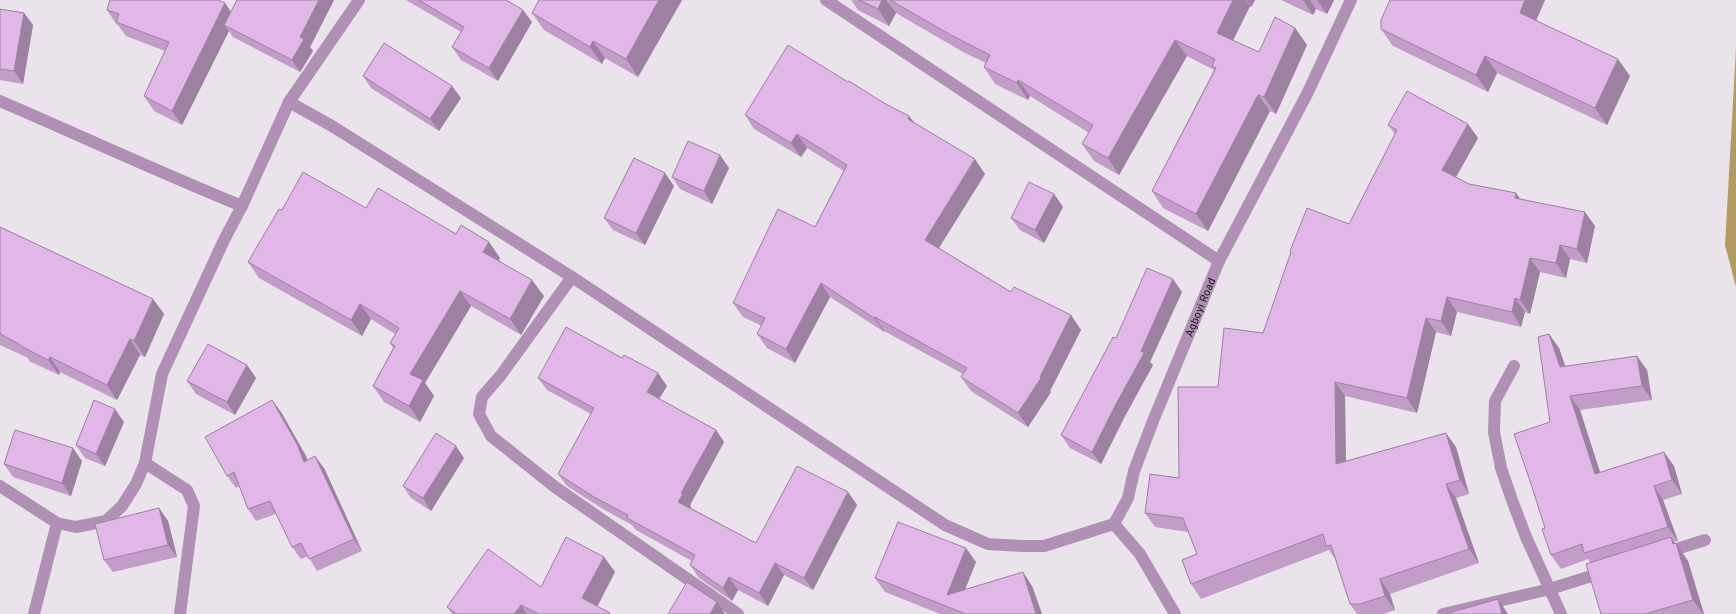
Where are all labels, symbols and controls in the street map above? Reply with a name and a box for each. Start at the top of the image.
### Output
street label: Agboyi Road [1182,276,1219,339]

